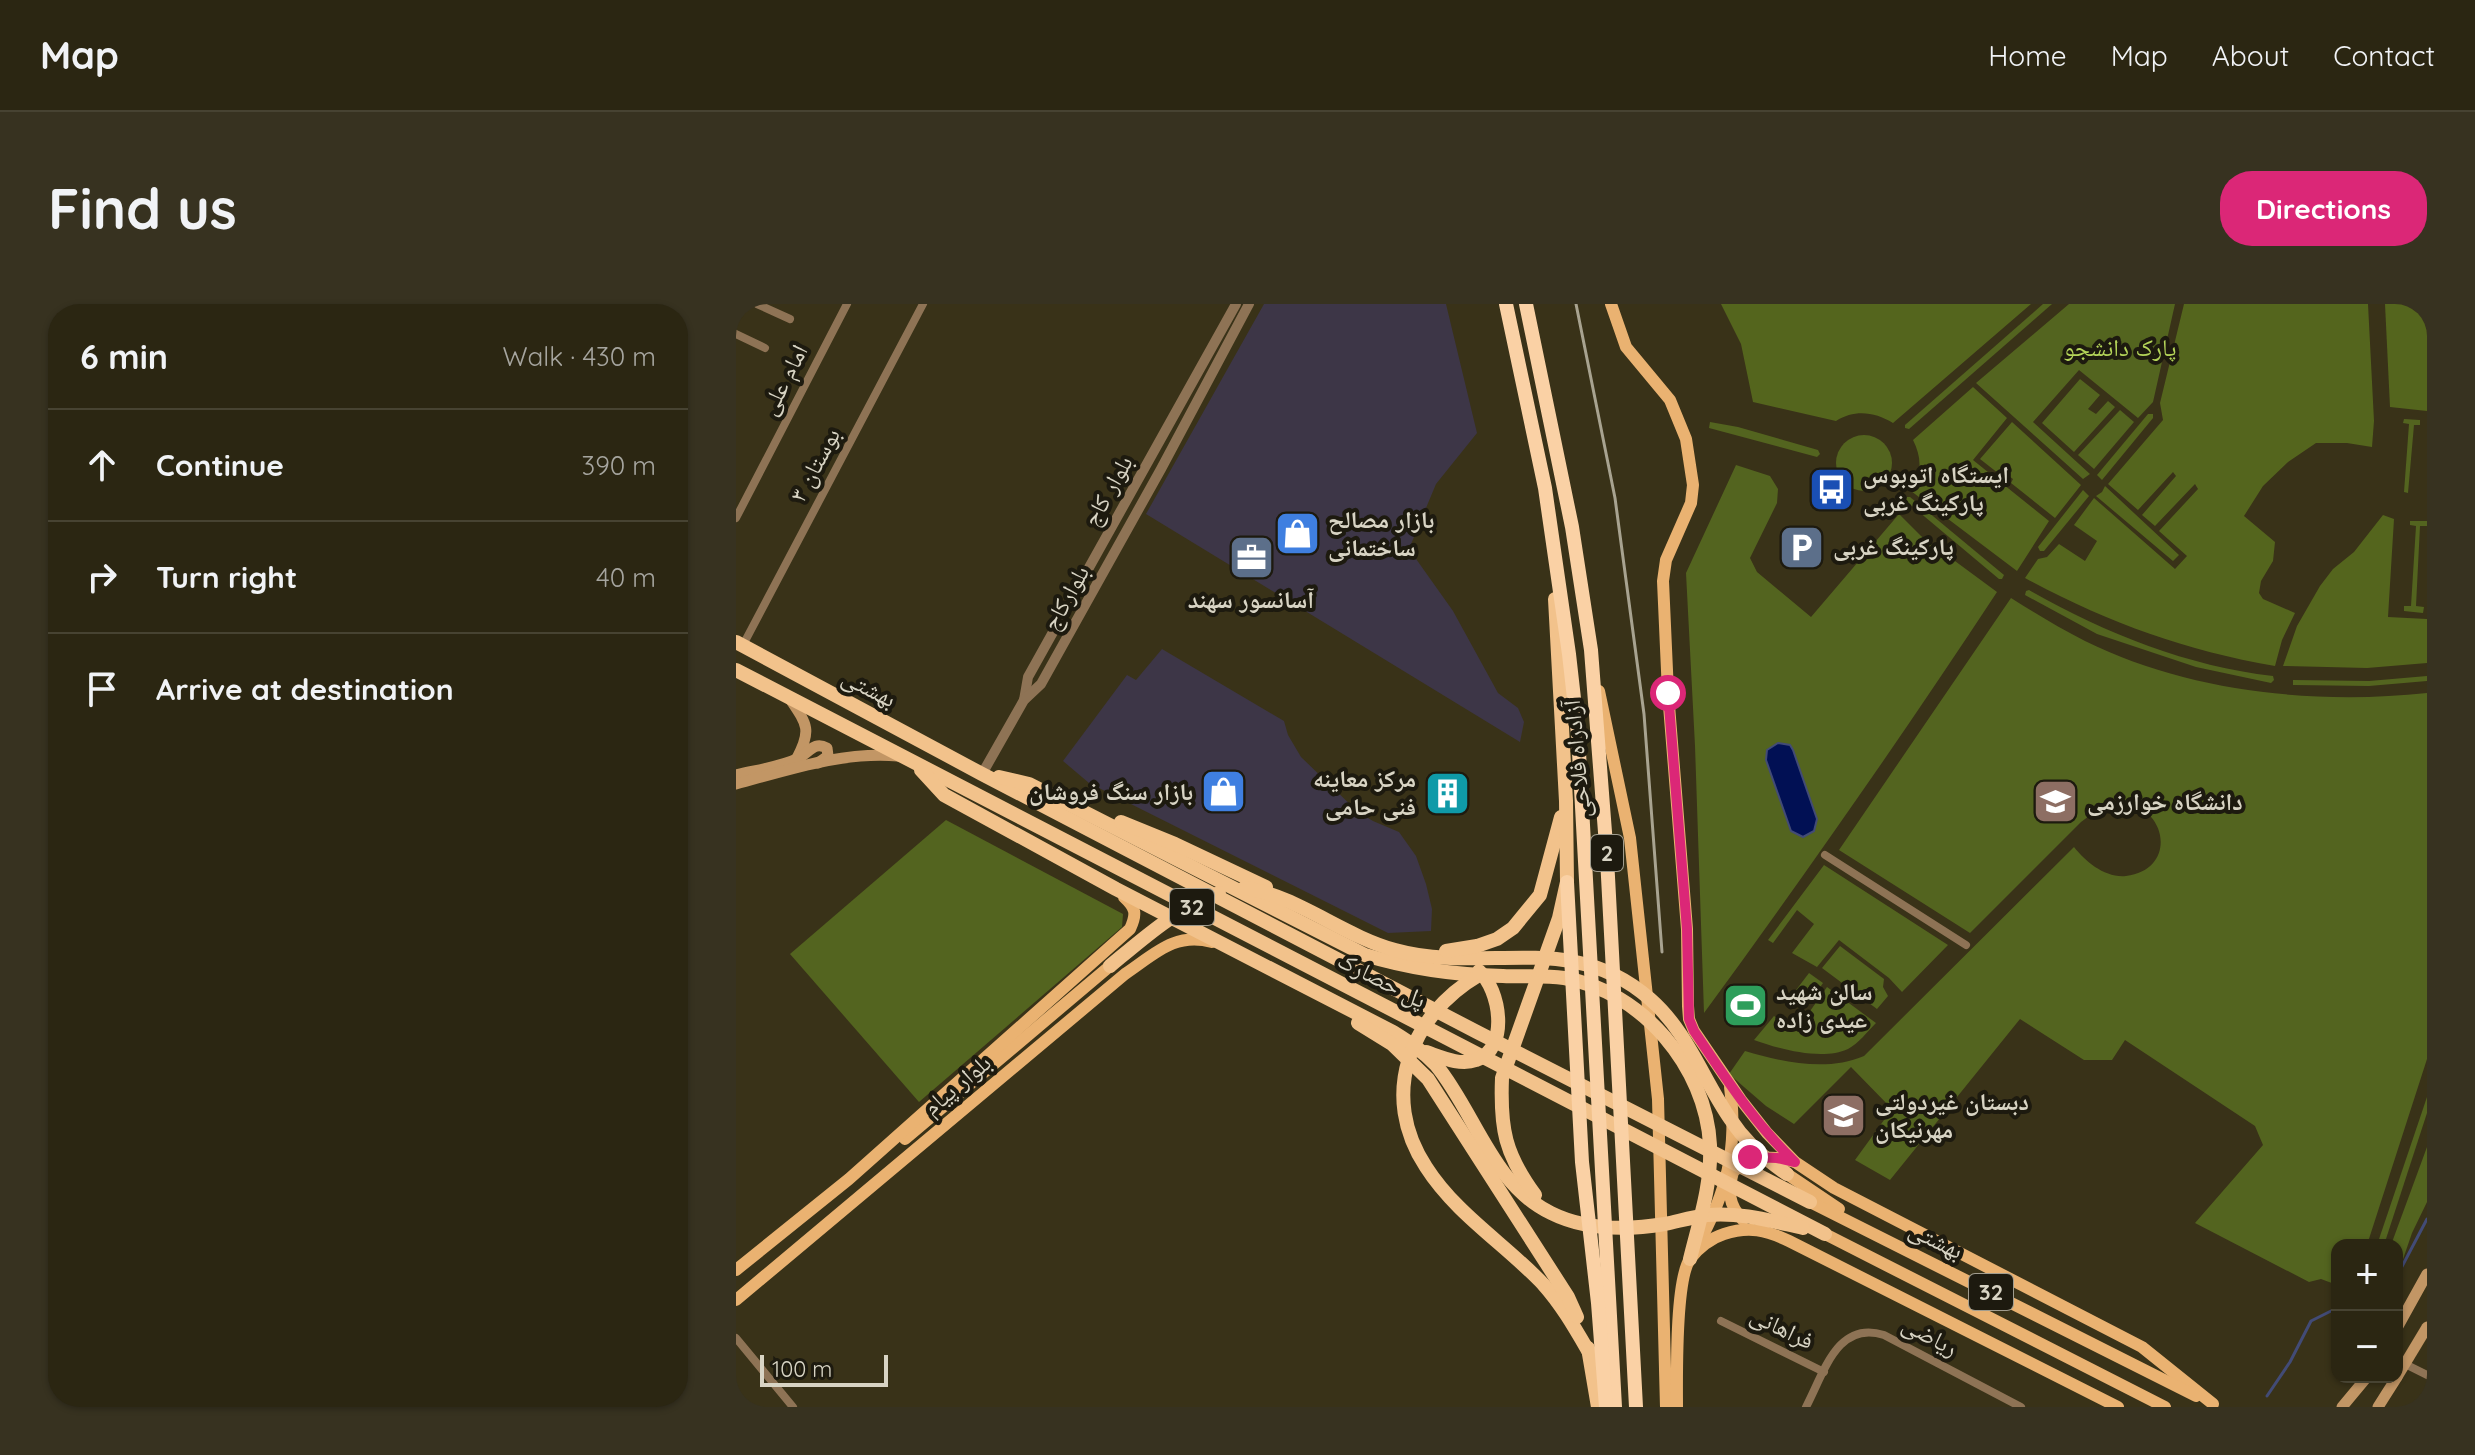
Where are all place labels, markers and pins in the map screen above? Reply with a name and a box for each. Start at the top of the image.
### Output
place label: ایستگاه اتوبوس پارکینگ غربی [1863,459,2009,517]
bus stop icon: ایستگاه اتوبوس پارکینگ غربی [1808,465,1856,513]
place label: بازار مصالح ساختمانی [1328,504,1434,562]
shop icon: بازار مصالح ساختمانی [1273,510,1321,558]
parking icon: پارکینگ غربی [1778,523,1826,571]
place label: پارکینگ غربی [1833,531,1954,561]
office icon: آسانسور سهند [1227,534,1275,582]
place label: آسانسور سهند [1188,584,1314,614]
place label: مرکز معاینه فنی حامی [1313,763,1416,821]
shop icon: بازار سنگ فروشان [1200,768,1248,816]
building icon: مرکز معاینه فنی حامی [1423,769,1471,817]
place label: بازار سنگ فروشان [1029,776,1193,806]
school or university icon: دانشگاه خوارزمی [2032,778,2080,826]
place label: دانشگاه خوارزمی [2087,786,2243,816]
place label: سالن شهید عیدی زاده [1776,976,1873,1034]
sports icon: سالن شهید عیدی زاده [1721,982,1769,1030]
place label: دبستان غیردولتی مهرنیکان [1875,1086,2029,1144]
school or university icon: دبستان غیردولتی مهرنیکان [1820,1092,1868,1140]

